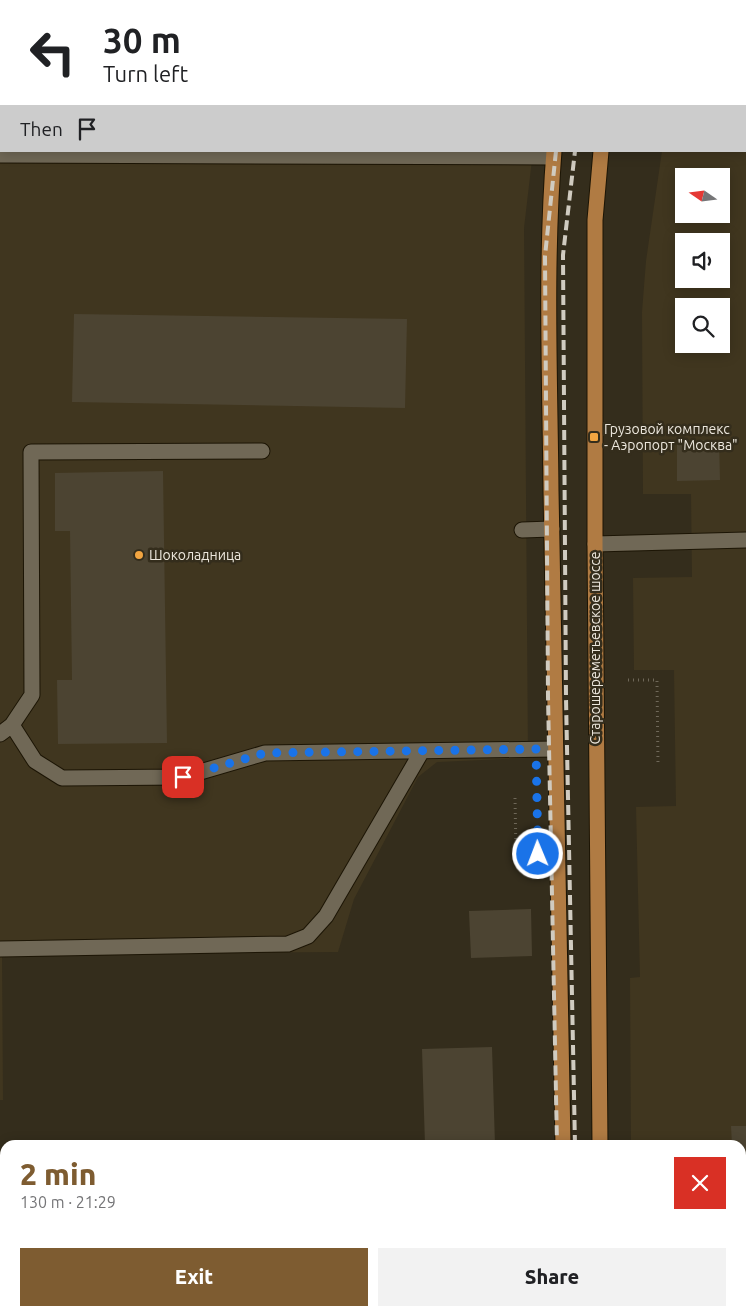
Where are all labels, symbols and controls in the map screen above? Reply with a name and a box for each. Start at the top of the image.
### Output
icon: left [20,20,85,85]
text: 30 m [103,20,181,60]
text: Turn left [103,61,188,86]
icon: arrive [73,115,101,143]
text: Then [20,118,63,140]
north arrow [675,168,730,222]
map controls [675,168,730,353]
button: sound [675,233,730,288]
button: search [675,298,730,353]
place label: Грузовой комплекс - Аэропорт "Москва" [604,421,738,453]
marker: Грузовой комплекс - Аэропорт "Москва" [588,431,600,443]
place label: Шоколадница [149,547,241,563]
marker: Шоколадница [133,549,145,561]
street label: Старошереметьевское шоссе [587,552,603,744]
pin [162,756,204,798]
icon: arrive [169,763,197,791]
position arrow [511,827,563,879]
text: 2 min [20,1157,96,1191]
button: close [674,1157,726,1209]
text: 130 m · 21:29 [20,1193,116,1211]
button: Exit [20,1248,368,1306]
button: Share [378,1248,726,1306]

